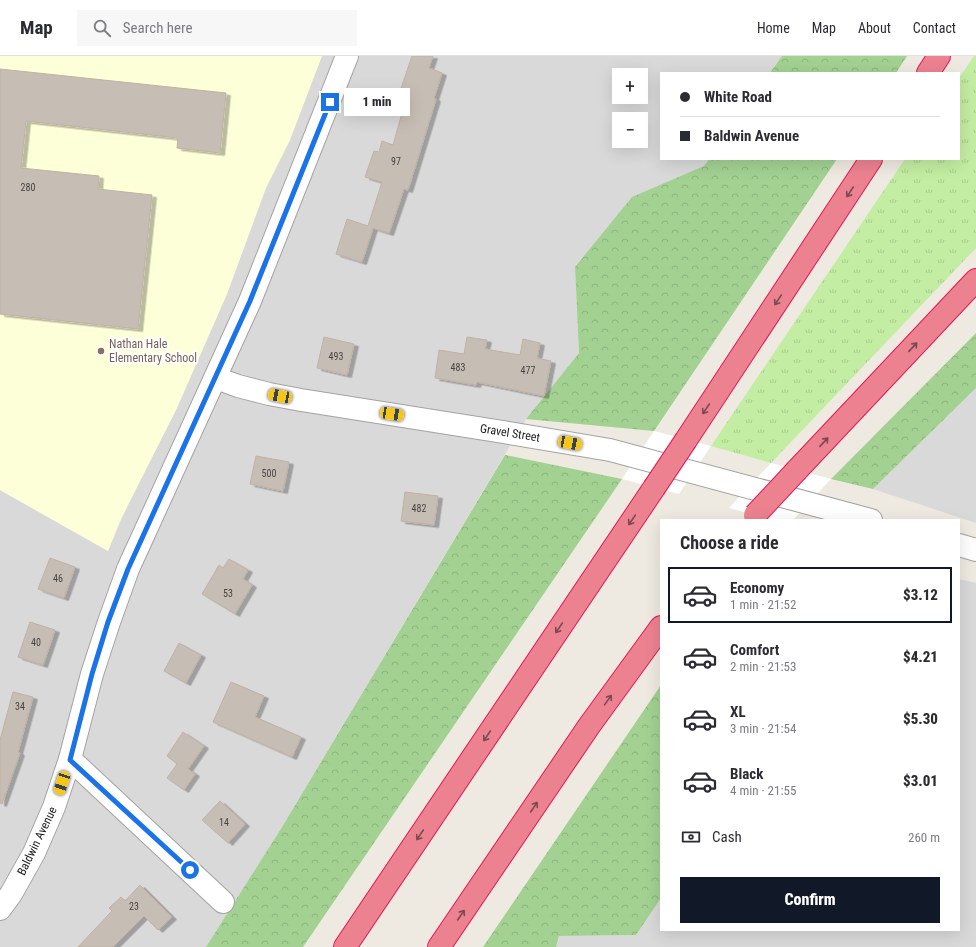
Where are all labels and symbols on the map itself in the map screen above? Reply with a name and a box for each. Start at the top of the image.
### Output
callout: 1 min [344,88,410,116]
route end [321,93,339,111]
house number: 97 [391,156,401,167]
house number: 280 [21,182,35,193]
one-way arrow [846,186,854,197]
one-way arrow [774,294,782,305]
place label: Nathan Hale Elementary School [109,337,197,365]
one-way arrow [908,342,918,352]
marker: Nathan Hale Elementary School [96,346,106,356]
house number: 493 [329,351,343,362]
house number: 483 [451,362,465,373]
house number: 477 [521,365,535,376]
car [267,388,293,404]
one-way arrow [702,403,711,414]
car [379,406,405,422]
street label: Gravel Street [479,421,541,445]
car [557,435,583,451]
one-way arrow [819,437,828,447]
house number: 500 [262,468,276,479]
house number: 482 [412,503,426,514]
one-way arrow [628,514,636,525]
house number: 46 [53,573,63,584]
house number: 53 [223,588,233,599]
one-way arrow [555,622,563,633]
house number: 40 [31,637,41,648]
one-way arrow [603,695,612,706]
house number: 34 [15,701,25,712]
one-way arrow [483,730,491,741]
car [53,770,71,796]
one-way arrow [530,802,538,813]
street label: Baldwin Avenue [14,804,60,878]
house number: 14 [219,817,229,828]
one-way arrow [416,830,424,841]
route start [181,861,199,879]
house number: 23 [129,901,139,912]
one-way arrow [457,909,465,920]

